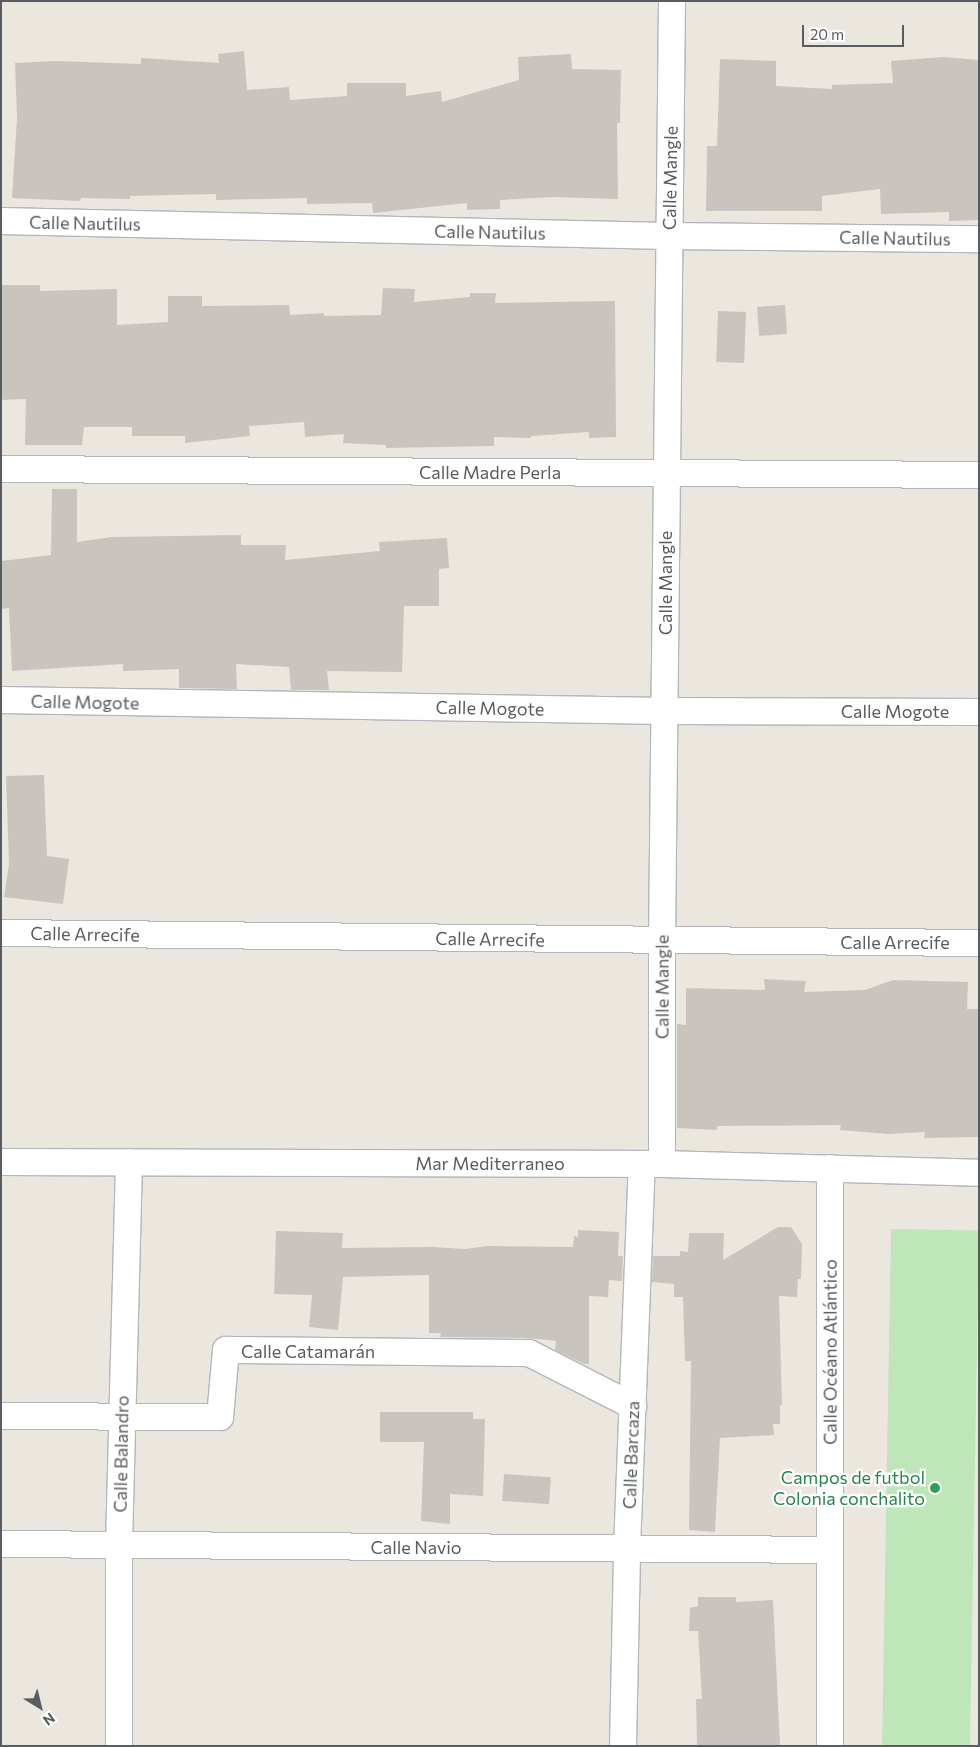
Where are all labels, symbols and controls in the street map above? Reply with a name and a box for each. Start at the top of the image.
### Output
scale bar [805,15,908,47]
text: 20 m [810,25,844,43]
street label: Calle Mangle [658,126,682,230]
street label: Calle Nautilus [29,211,141,235]
street label: Calle Nautilus [434,220,546,244]
street label: Calle Nautilus [839,226,951,250]
street label: Calle Madre Perla [419,461,561,483]
street label: Calle Mangle [654,531,676,635]
street label: Calle Mogote [30,690,140,714]
street label: Calle Mogote [435,696,545,720]
street label: Calle Mogote [841,700,949,722]
street label: Calle Arrecife [30,922,140,946]
street label: Calle Arrecife [435,927,545,951]
street label: Calle Arrecife [840,931,950,953]
street label: Calle Mangle [651,935,673,1039]
street label: Mar Mediterraneo [415,1152,565,1174]
street label: Calle Océano Atlántico [819,1259,841,1445]
street label: Calle Catamarán [241,1340,375,1362]
street label: Calle Balandro [109,1395,133,1513]
street label: Calle Barcaza [618,1400,644,1510]
place label: Campos de futbol Colonia conchalito [773,1467,925,1510]
marker: Campos de futbol Colonia conchalito [929,1482,941,1494]
street label: Calle Navio [370,1536,462,1558]
north arrow [15,1682,65,1732]
text: N [40,1710,58,1730]

